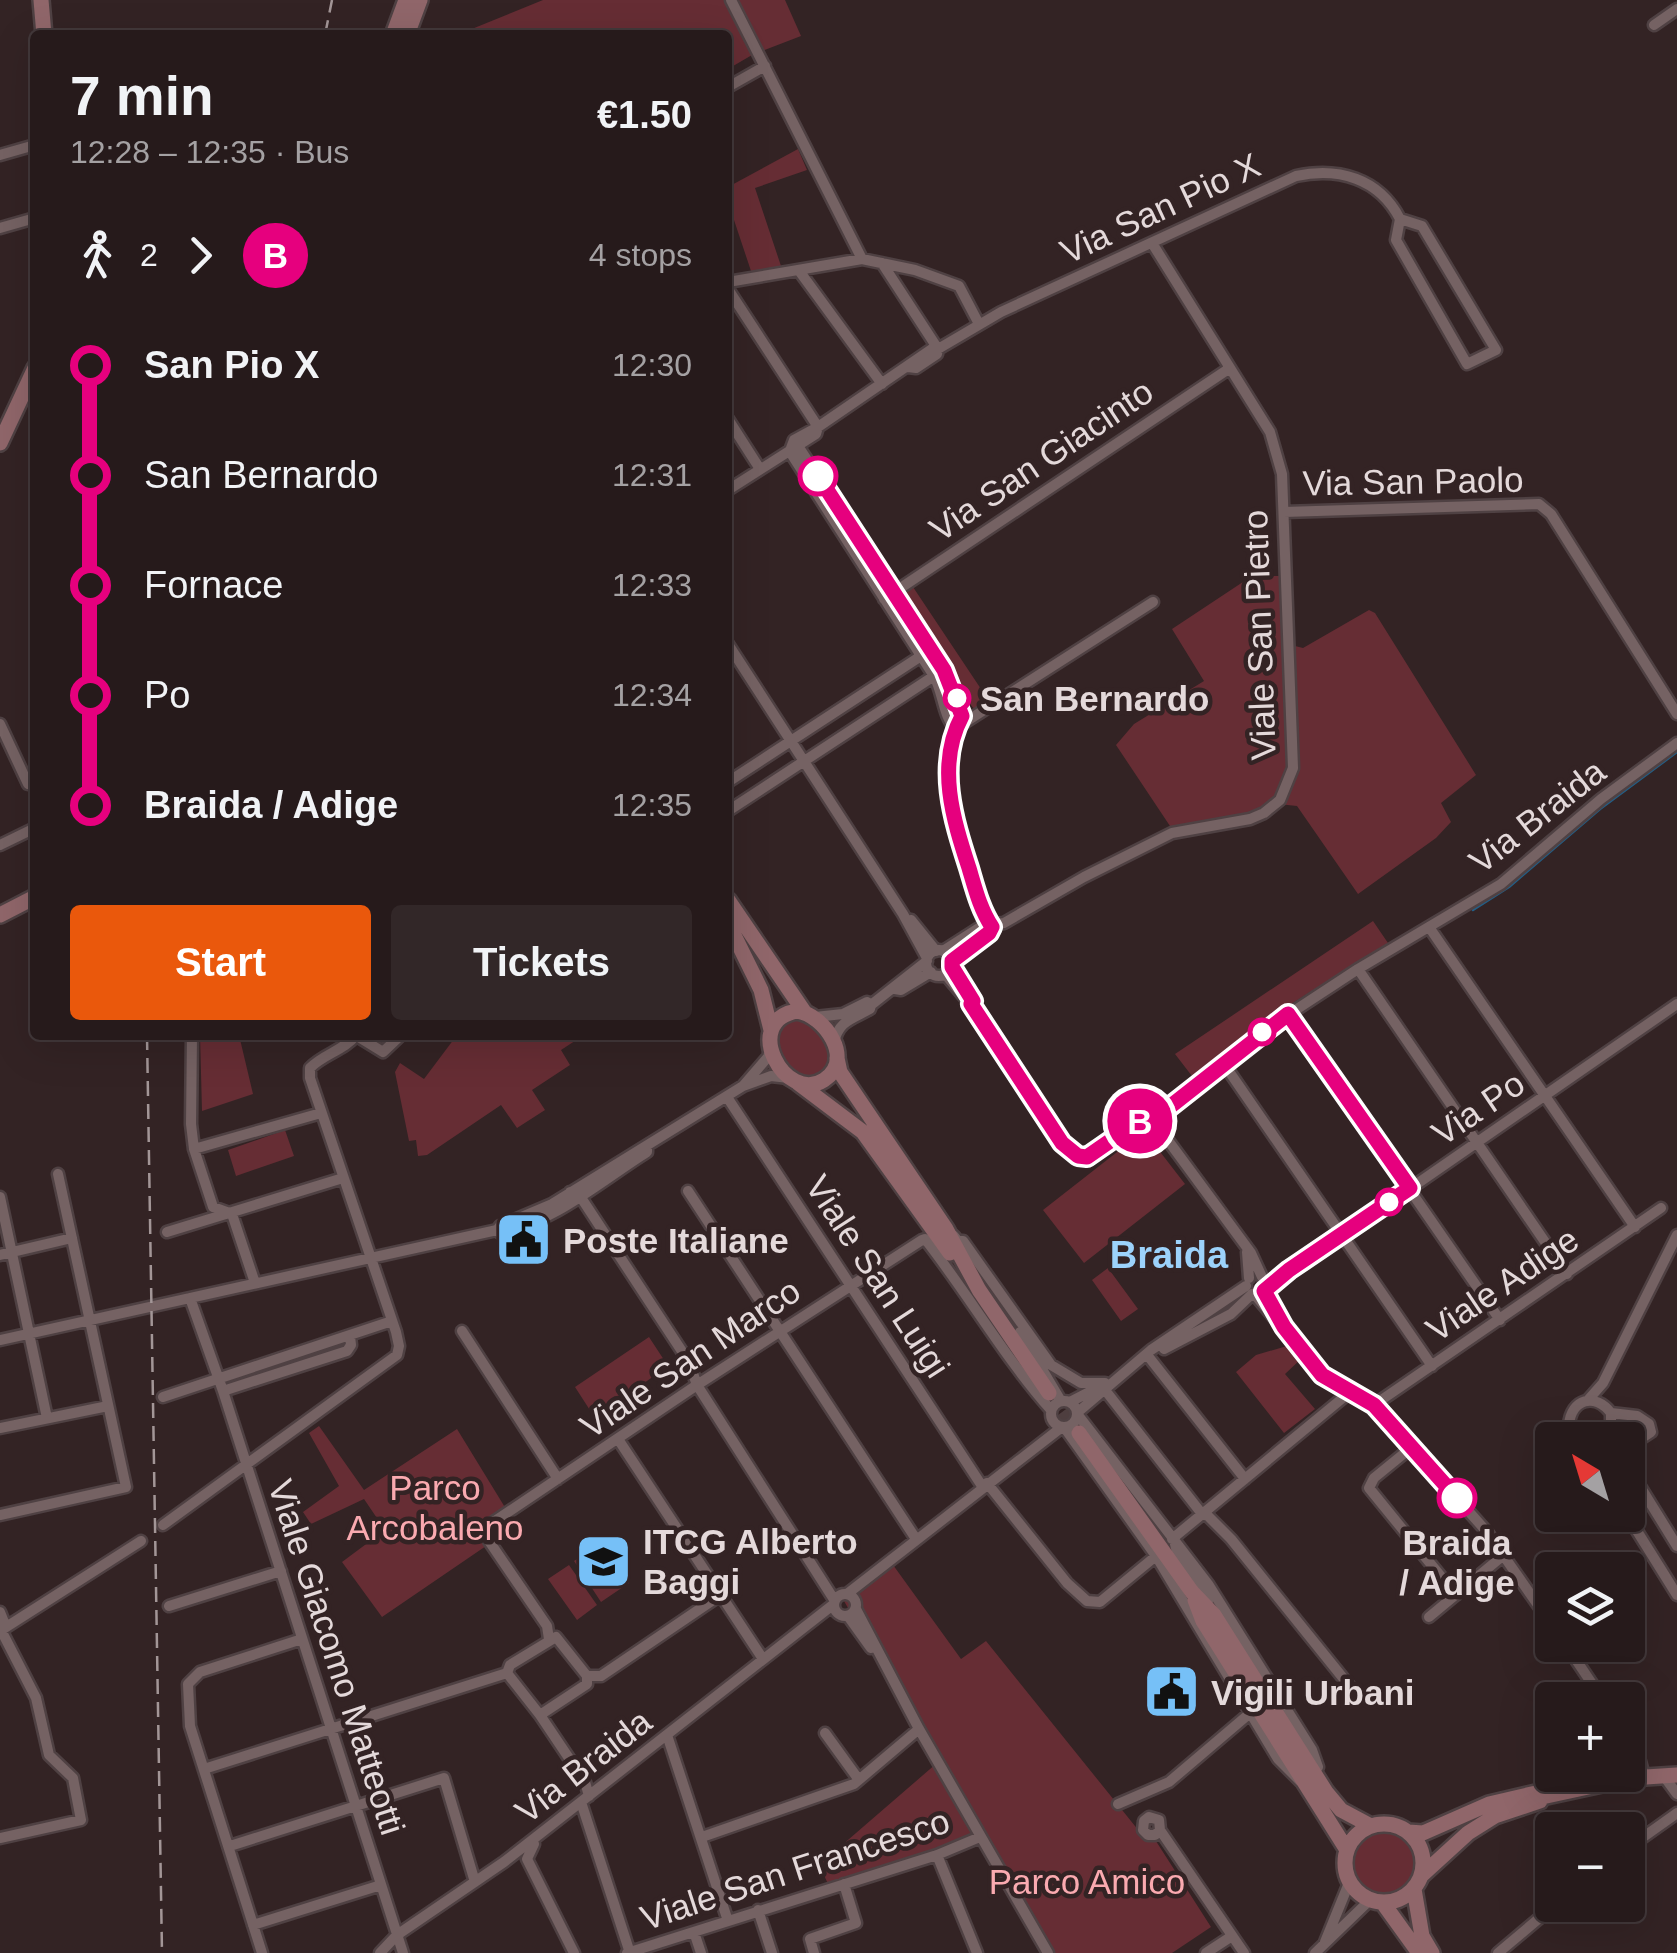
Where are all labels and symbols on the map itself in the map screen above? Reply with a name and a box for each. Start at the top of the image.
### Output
street label: Via San Pio X [1054,145,1266,271]
street label: Via San Giacinto [922,371,1160,549]
unlabelled marker [799,457,837,495]
street label: Via San Paolo [1302,460,1524,502]
street label: Viale San Pietro [1235,509,1283,761]
place label: San Bernardo [980,679,1210,718]
marker: San Bernardo [944,685,970,711]
street label: Via Braida [1462,751,1613,881]
unlabelled marker [1249,1019,1275,1045]
street label: Via Po [1425,1063,1531,1153]
line badge: B [1108,1088,1172,1154]
street label: Viale San Luigi [798,1168,958,1384]
unlabelled marker [1376,1189,1402,1215]
public building icon: Poste Italiane [494,1210,554,1270]
street label: Viale Adige [1419,1219,1585,1349]
place label: Poste Italiane [563,1221,789,1260]
district label: Braida [1110,1234,1229,1276]
street label: Viale San Marco [573,1270,807,1446]
north arrow [1535,1422,1645,1532]
park label: Parco Arcobaleno [346,1468,524,1547]
street label: Viale Giacomo Matteotti [261,1475,413,1839]
marker: Braida / Adige [1438,1479,1476,1517]
place label: ITCG Alberto Baggi [643,1522,858,1601]
place label: Braida / Adige [1399,1523,1515,1602]
school or university icon: ITCG Alberto Baggi [574,1531,634,1591]
public building icon: Vigili Urbani [1142,1662,1202,1722]
place label: Vigili Urbani [1211,1673,1415,1712]
street label: Via Braida [508,1701,659,1831]
street label: Viale San Francesco [636,1801,954,1937]
park label: Parco Amico [989,1862,1185,1901]

